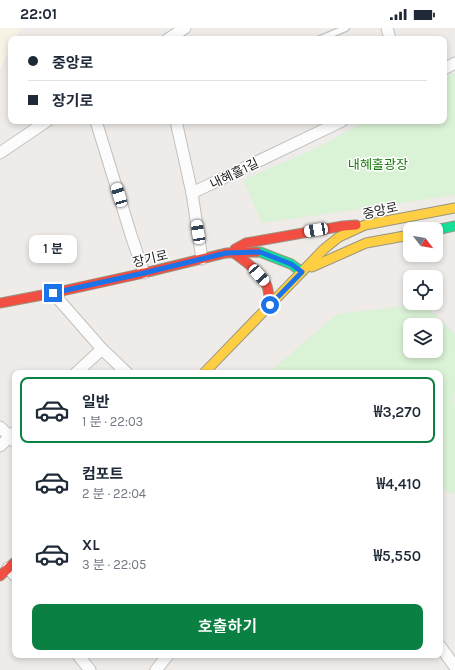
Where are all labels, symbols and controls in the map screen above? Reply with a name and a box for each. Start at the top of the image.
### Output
text: 22:01 [20,5,57,23]
text: 중앙로 [52,54,93,72]
text: 장기로 [52,92,93,110]
street label: 내혜홀1길 [207,155,261,192]
park label: 내혜홀광장 [348,157,408,172]
car [110,182,128,208]
street label: 중앙로 [361,199,399,222]
car [190,219,206,245]
car [303,222,329,238]
north arrow [403,222,443,262]
map controls [403,222,443,358]
callout: 1 분 [29,235,77,263]
text: 1 분 [43,241,63,256]
street label: 장기로 [131,247,169,270]
car [247,262,271,288]
button: locate [403,270,443,310]
route end [44,284,62,302]
route start [261,296,279,314]
button: layers [403,318,443,358]
icon: car [34,392,70,428]
text: 일반 [82,393,110,411]
text: ₩3,270 [374,403,421,421]
text: 1 분 · 22:03 [82,414,143,429]
icon: car [34,464,70,500]
text: 컴포트 [82,465,123,483]
text: ₩4,410 [377,475,421,493]
text: 2 분 · 22:04 [82,486,146,501]
icon: car [34,536,70,572]
text: XL [82,536,100,554]
text: ₩5,550 [373,547,421,565]
text: 3 분 · 22:05 [82,557,146,572]
button: 호출하기 [32,604,423,650]

